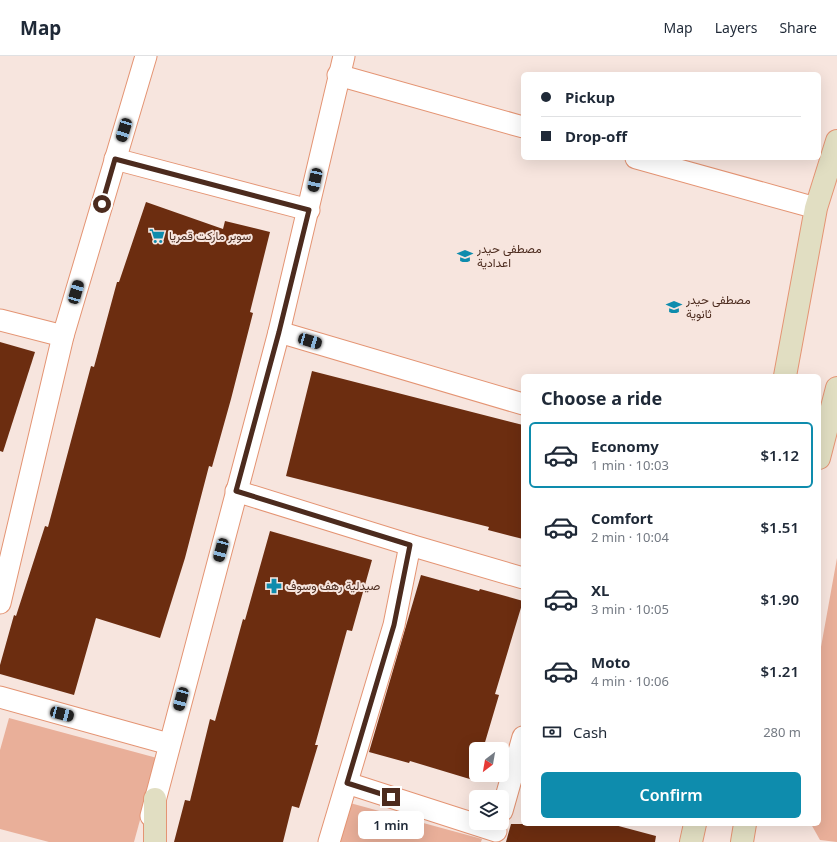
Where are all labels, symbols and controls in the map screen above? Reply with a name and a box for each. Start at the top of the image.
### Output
text: Map [20,15,61,41]
text: Map [664,18,693,37]
text: Layers [715,18,757,37]
text: Share [779,18,817,37]
text: Pickup [565,87,615,107]
car [115,117,133,143]
text: Drop-off [565,126,627,146]
car [307,167,323,193]
route start [93,195,111,213]
supermarket icon: سوبر ماركت قمريا [148,227,166,245]
place label: سوبر ماركت قمريا [169,227,251,244]
place label: مصطفى حيدر اعدادية [476,240,542,271]
school or university icon: مصطفى حيدر اعدادية [456,247,474,265]
car [67,279,85,305]
place label: مصطفى حيدر ثانوية [685,291,751,322]
school or university icon: مصطفى حيدر ثانوية [665,298,683,316]
car [297,332,323,350]
text: Choose a ride [541,386,662,410]
text: Economy [591,436,659,456]
icon: car [543,437,579,473]
text: $1.12 [761,445,799,465]
text: 1 min · 10:03 [591,456,669,474]
text: Comfort [591,508,653,528]
icon: car [543,509,579,545]
text: $1.51 [761,517,799,537]
text: 2 min · 10:04 [591,528,669,546]
car [212,537,230,563]
pharmacy icon: صيدلية رهف وسوف [265,577,283,595]
place label: صيدلية رهف وسوف [286,577,380,594]
text: XL [591,580,609,600]
icon: car [543,581,579,617]
text: $1.90 [761,589,799,609]
text: 3 min · 10:05 [591,600,669,618]
text: Moto [591,652,630,672]
icon: car [543,653,579,689]
text: $1.21 [761,661,799,681]
text: 4 min · 10:06 [591,672,669,690]
car [172,686,190,712]
car [49,705,75,723]
icon: cash [541,721,563,743]
text: Cash [573,722,607,742]
text: 280 m [763,723,801,741]
north arrow [469,742,509,782]
map controls [469,742,509,830]
button: Confirm [541,772,801,818]
route end [382,788,400,806]
button: layers [469,790,509,830]
callout: 1 min [358,811,424,839]
text: 1 min [373,816,409,834]

